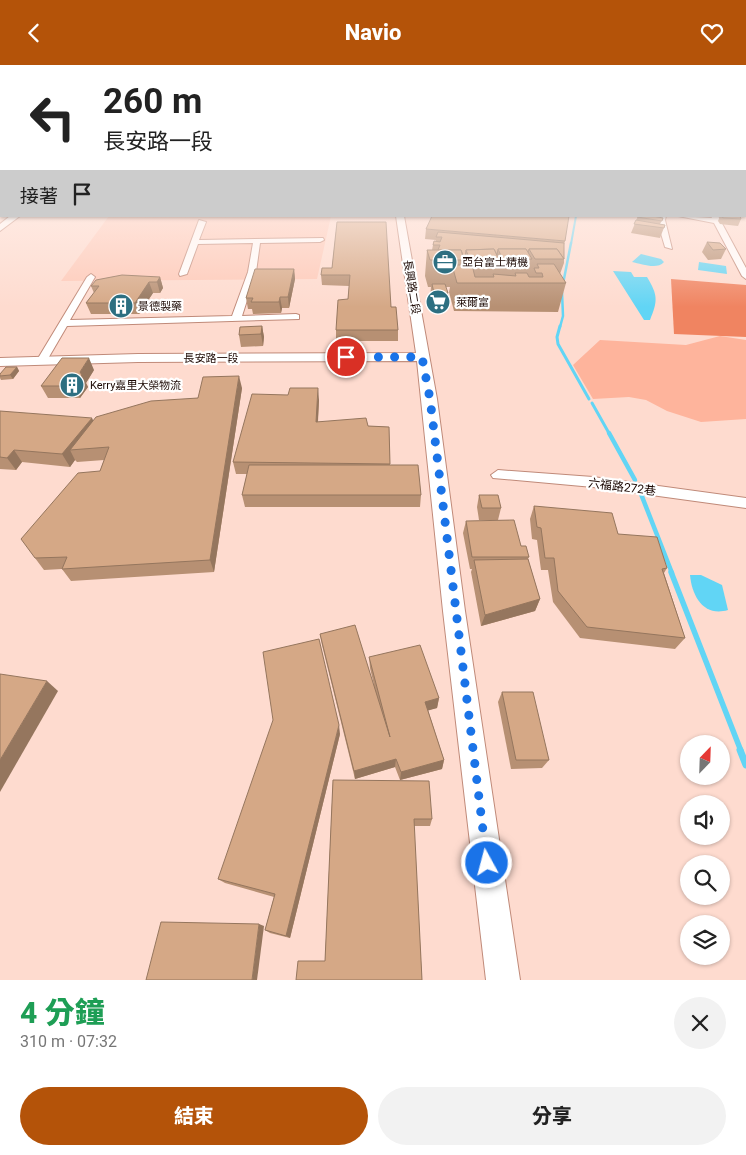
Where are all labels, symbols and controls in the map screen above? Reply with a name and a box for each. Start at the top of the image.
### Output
icon: back [20,19,48,47]
icon: heart [698,19,726,47]
text: Navio [345,20,401,45]
text: 260 m [103,81,202,122]
icon: left [20,85,85,150]
text: 長安路一段 [103,129,213,154]
icon: arrive [68,180,96,208]
text: 接著 [20,185,58,208]
office icon: 亞台富士精機 [432,249,458,275]
place label: 亞台富士精機 [462,256,528,269]
street label: 長興路二段 [401,259,422,315]
supermarket icon: 萊爾富 [425,289,451,315]
building icon: 景德製藥 [108,293,134,319]
place label: 萊爾富 [456,296,489,309]
place label: 景德製藥 [138,300,182,313]
pin [325,336,367,378]
icon: arrive [332,343,360,371]
street label: 長安路一段 [184,352,239,365]
building icon: Kerry嘉里大榮物流 [59,372,85,398]
place label: Kerry嘉里大榮物流 [90,379,181,392]
street label: 六福路272巷 [587,476,657,498]
north arrow [680,735,730,785]
map controls [680,735,730,965]
button: sound [680,795,730,845]
position arrow [460,836,512,888]
button: search [680,855,730,905]
button: layers [680,915,730,965]
text: 4 分鐘 [20,995,105,1030]
button: close [674,997,726,1049]
text: 310 m · 07:32 [20,1032,117,1051]
button: 結束 [20,1087,368,1145]
button: 分享 [378,1087,726,1145]

